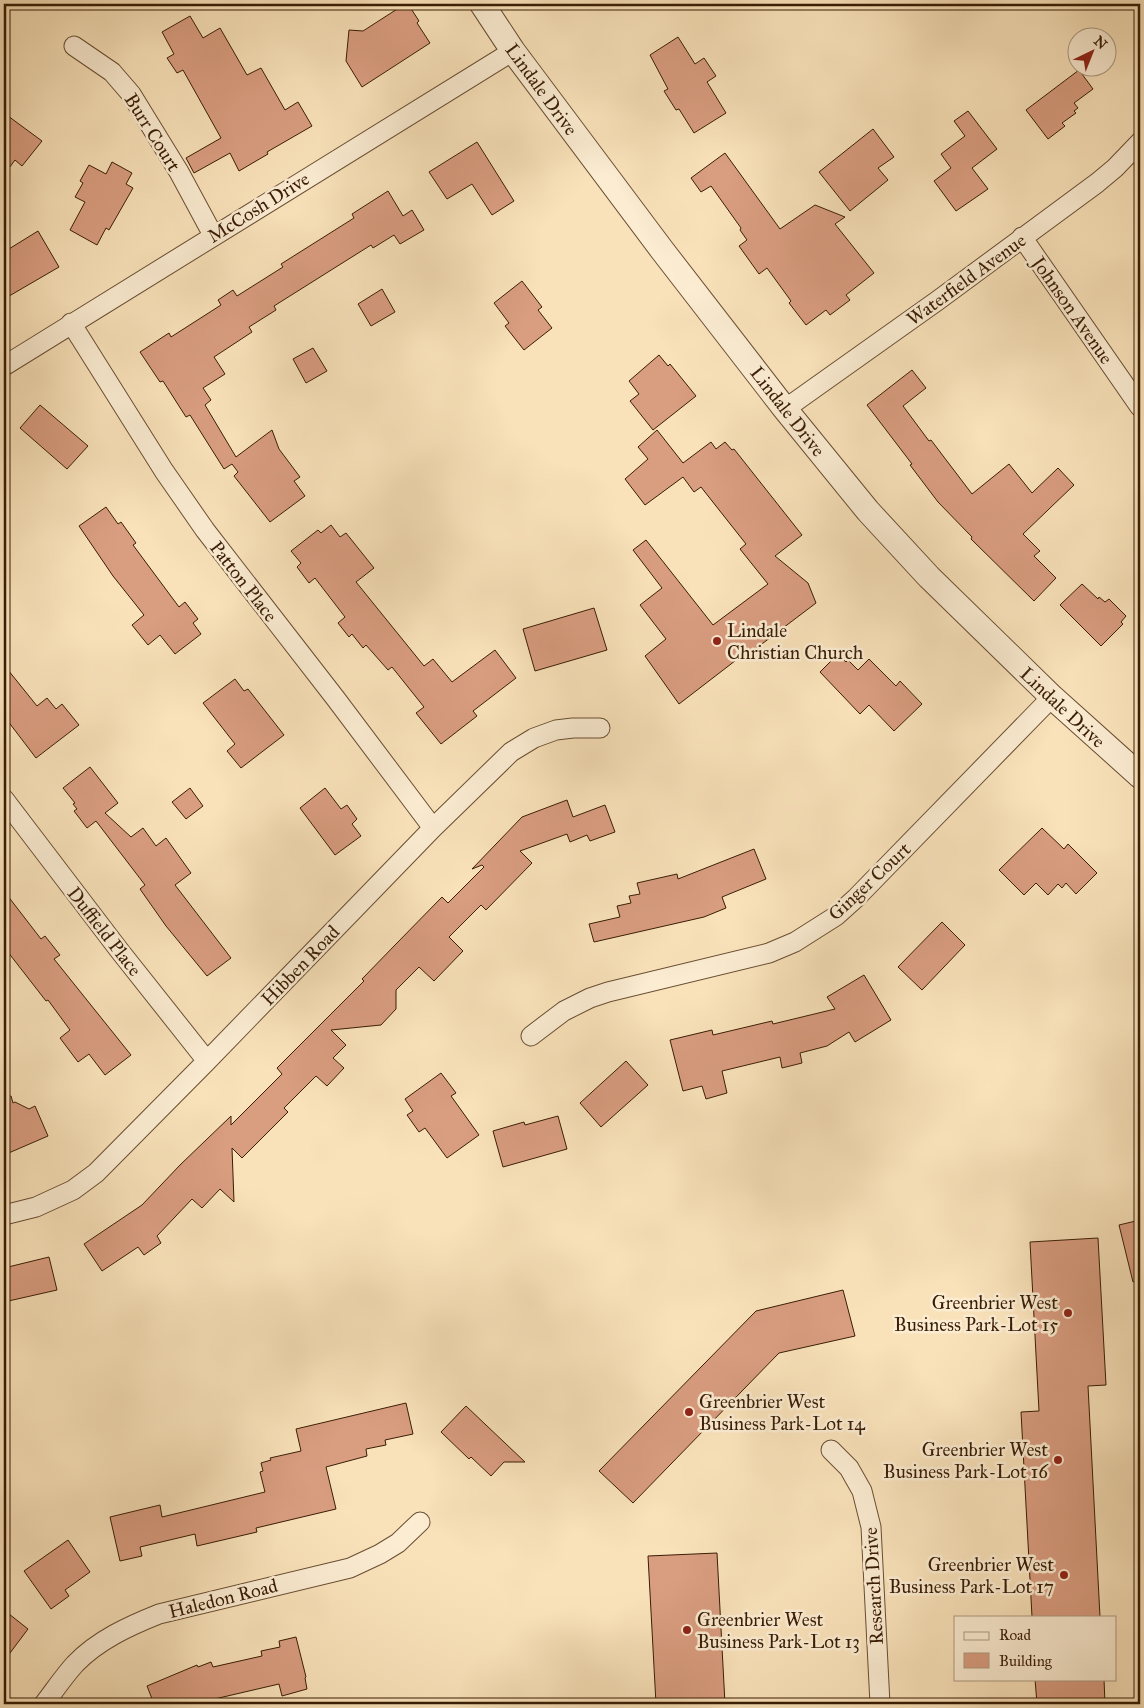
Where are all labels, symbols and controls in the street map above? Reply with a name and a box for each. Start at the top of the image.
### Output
north arrow [1066,28,1116,78]
text: N [1090,33,1111,53]
street label: Lindale Drive [501,39,583,140]
street label: Burr Court [120,89,186,176]
street label: McCosh Drive [203,167,313,248]
street label: Waterfield Avenue [902,228,1030,330]
street label: Johnson Avenue [1025,251,1118,369]
street label: Lindale Drive [745,362,830,461]
street label: Patton Place [205,536,282,626]
place label: Lindale Christian Church [727,619,864,664]
marker: Lindale Christian Church [711,635,723,647]
street label: Lindale Drive [1015,662,1110,753]
street label: Ginger Court [823,837,916,926]
street label: Duffield Place [63,882,147,981]
street label: Hibben Road [256,920,345,1010]
place label: Greenbrier West Business Park-Lot 15 [894,1291,1058,1336]
marker: Greenbrier West Business Park-Lot 15 [1062,1307,1074,1319]
place label: Greenbrier West Business Park-Lot 14 [699,1390,865,1435]
marker: Greenbrier West Business Park-Lot 14 [683,1406,695,1418]
place label: Greenbrier West Business Park-Lot 16 [883,1438,1049,1483]
marker: Greenbrier West Business Park-Lot 16 [1052,1454,1064,1466]
street label: Research Drive [859,1527,888,1645]
place label: Greenbrier West Business Park-Lot 17 [889,1553,1054,1598]
marker: Greenbrier West Business Park-Lot 17 [1058,1569,1070,1581]
street label: Haledon Road [166,1574,280,1623]
place label: Greenbrier West Business Park-Lot 13 [697,1608,860,1653]
legend [954,1616,1116,1680]
marker: Greenbrier West Business Park-Lot 13 [681,1624,693,1636]
text: Road [999,1626,1031,1644]
text: Building [999,1652,1053,1670]

